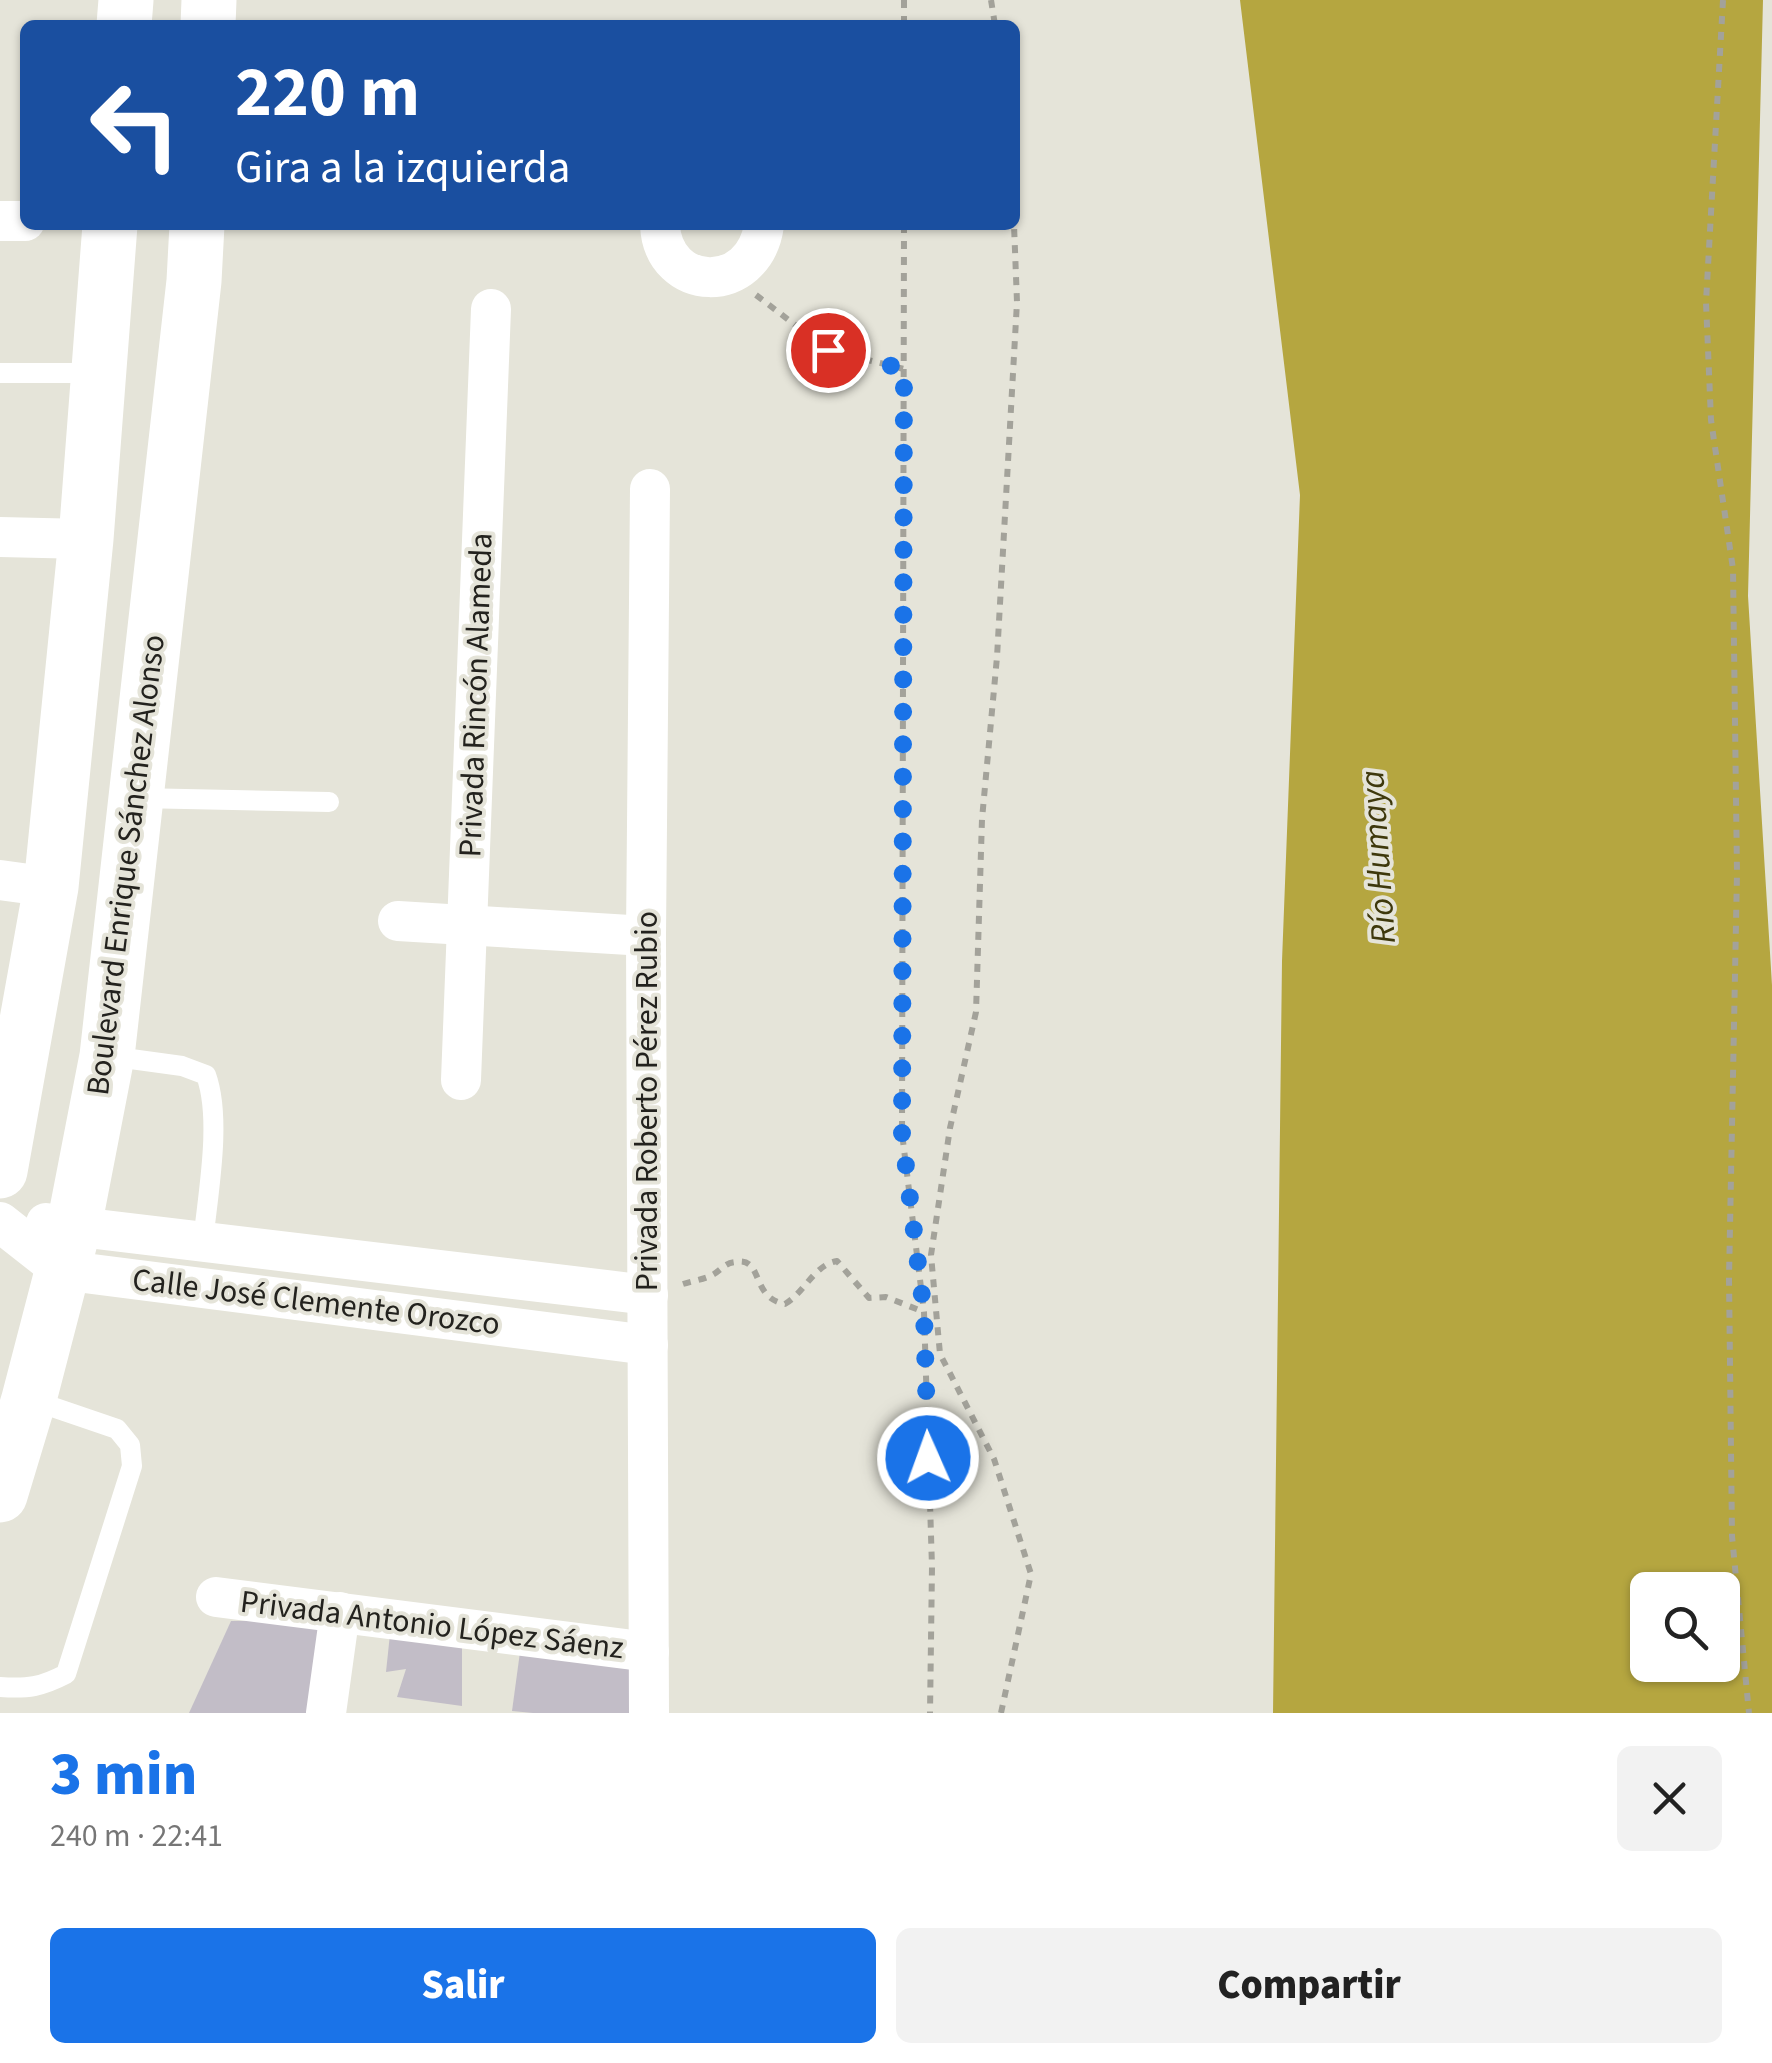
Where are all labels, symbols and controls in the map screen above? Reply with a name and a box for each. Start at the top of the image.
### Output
text: 220 m [235,43,420,143]
icon: left [70,60,200,190]
text: Gira a la izquierda [235,136,570,200]
pin [786,308,871,393]
icon: arrive [801,323,856,378]
street label: Privada Rincón Alameda [447,532,505,858]
street label: Boulevard Enrique Sánchez Alonso [75,632,177,1098]
water label: Río Humaya [1347,769,1409,945]
street label: Privada Roberto Pérez Rubio [624,911,670,1291]
street label: Calle José Clemente Orozco [130,1257,502,1347]
position arrow [876,1406,980,1510]
map controls [1630,1572,1740,1682]
button: search [1630,1572,1740,1682]
street label: Privada Antonio López Sáenz [238,1579,626,1671]
text: 3 min [50,1733,197,1818]
button: close [1617,1746,1722,1851]
text: 240 m · 22:41 [50,1813,223,1859]
button: Salir [50,1928,876,2043]
button: Compartir [896,1928,1722,2043]

